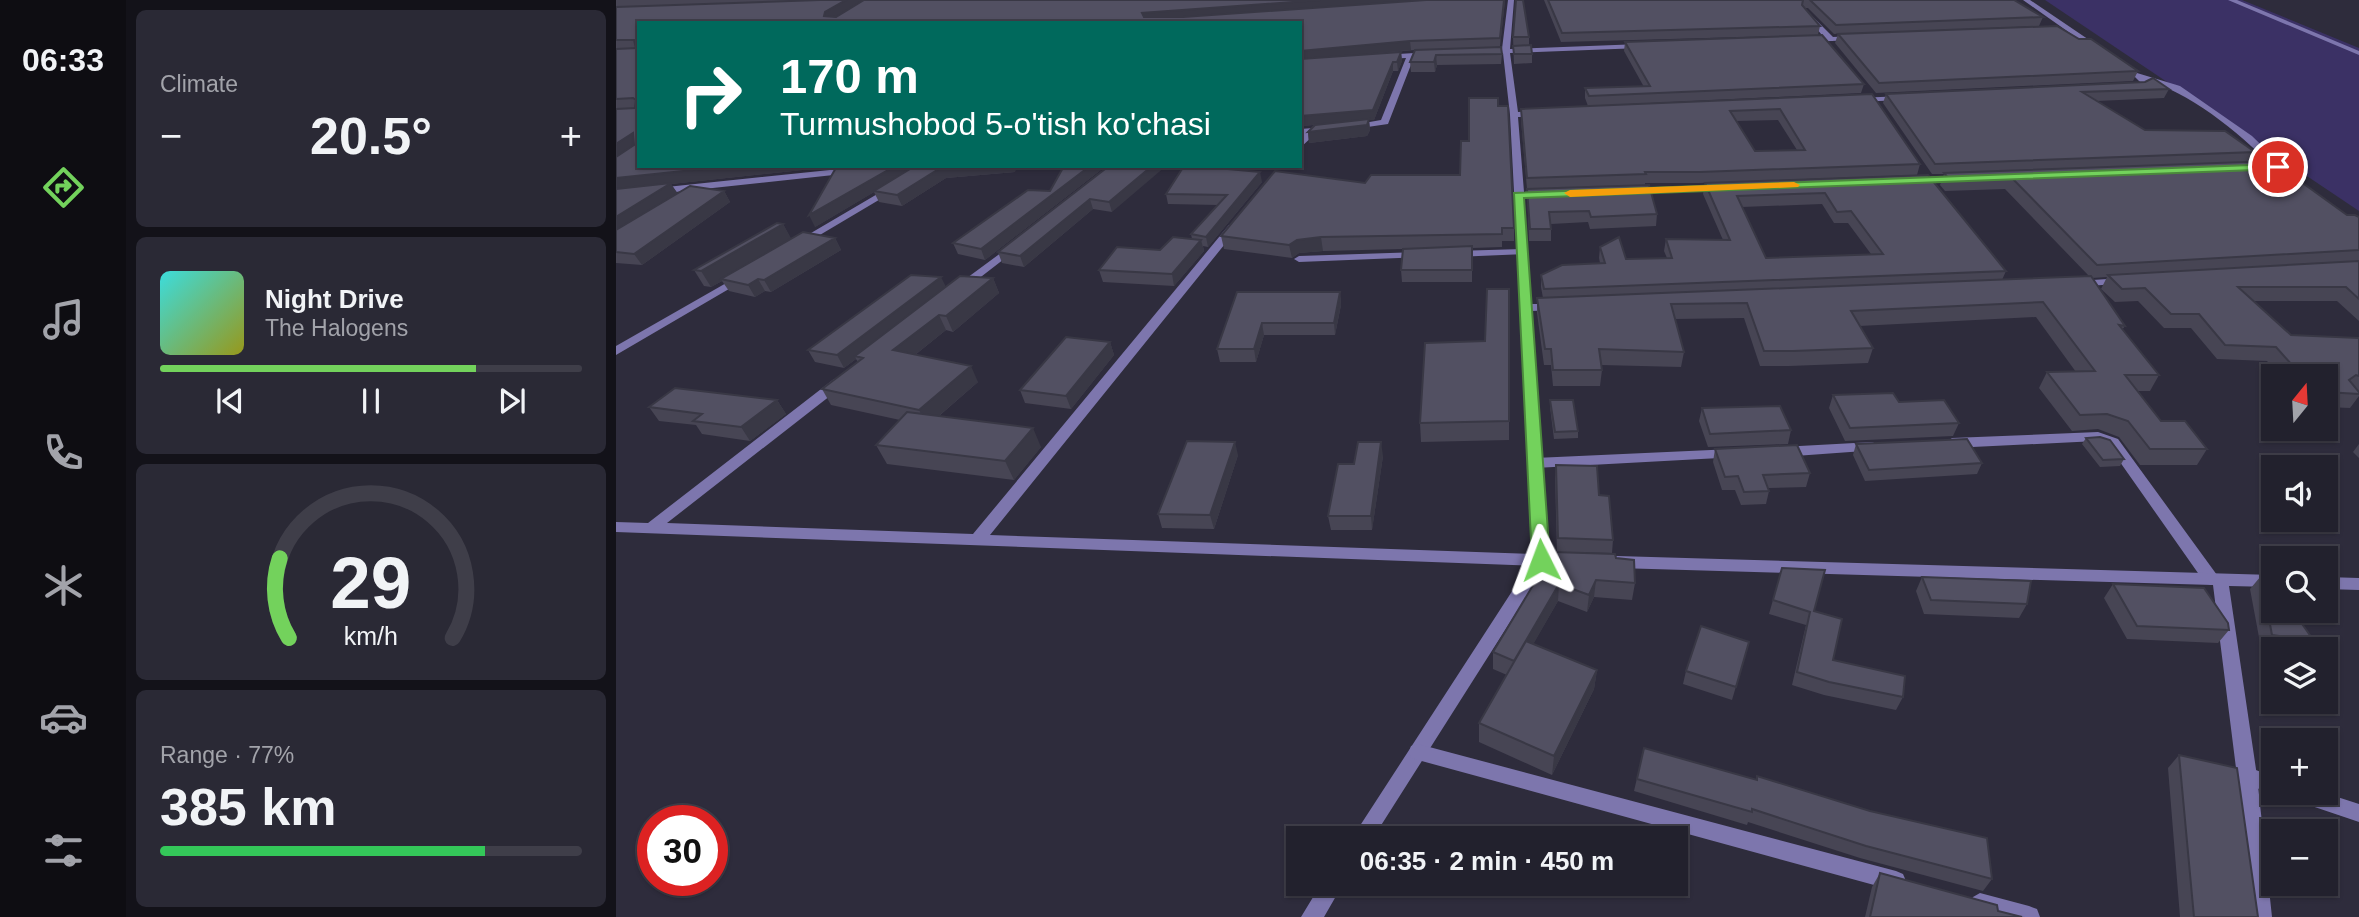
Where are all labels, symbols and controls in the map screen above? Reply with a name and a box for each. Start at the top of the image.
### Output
text: 06:33 [22,42,104,78]
icon: right [665,49,756,140]
text: 170 m [780,49,919,103]
text: Climate [160,71,238,97]
text: Turmushobod 5-o'tish ko'chasi [780,106,1211,142]
text: 20.5° [310,107,432,165]
text: − [160,115,182,157]
text: + [560,115,582,157]
pin [2248,137,2308,197]
icon: arrive [2259,148,2297,186]
icon: directions [39,163,88,212]
text: Night Drive [265,284,404,314]
icon: music [39,295,88,344]
text: The Halogens [265,315,408,341]
north arrow [2261,364,2338,441]
map controls [2261,364,2338,896]
icon: previous [211,382,249,420]
icon: pause [352,382,390,420]
icon: next [493,382,531,420]
icon: phone [39,428,88,477]
button: sound [2261,455,2338,532]
position arrow [1504,523,1578,597]
text: 29 [331,542,411,623]
button: search [2261,546,2338,623]
icon: climate [39,561,88,610]
text: km/h [344,622,398,650]
button: layers [2261,637,2338,714]
icon: car [39,693,88,742]
button: + [2261,728,2338,805]
text: Range · 77% [160,742,294,768]
text: 385 km [160,778,336,836]
speed limit sign: 30 [637,805,728,896]
button: − [2261,819,2338,896]
icon: filters [39,826,88,875]
text: 06:35 · 2 min · 450 m [1360,846,1614,876]

